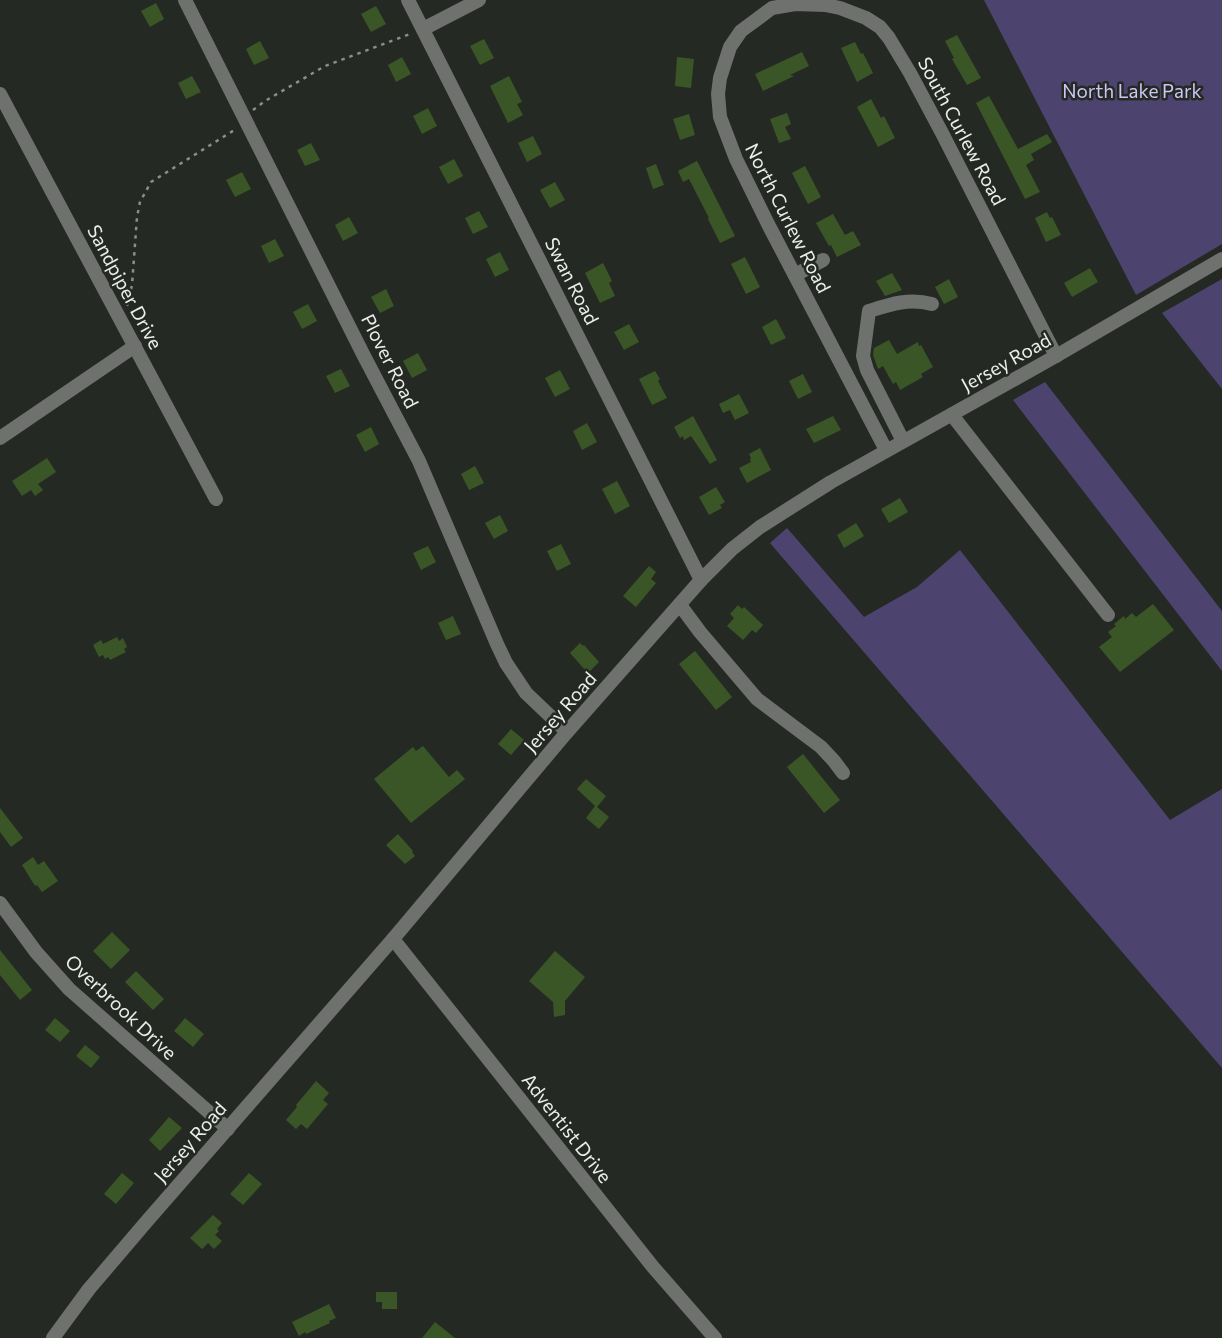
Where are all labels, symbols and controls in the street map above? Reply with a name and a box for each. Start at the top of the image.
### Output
street label: South Curlew Road [914,53,1011,209]
park label: North Lake Park [1062,79,1202,102]
street label: North Curlew Road [741,139,836,296]
street label: Sandpiper Drive [83,221,168,353]
street label: Swan Road [541,233,604,328]
street label: Plover Road [357,310,424,412]
street label: Jersey Road [957,327,1055,396]
street label: Jersey Road [518,667,601,757]
street label: Overbrook Drive [61,949,182,1064]
street label: Adventist Drive [518,1068,617,1187]
street label: Jersey Road [148,1097,231,1187]

